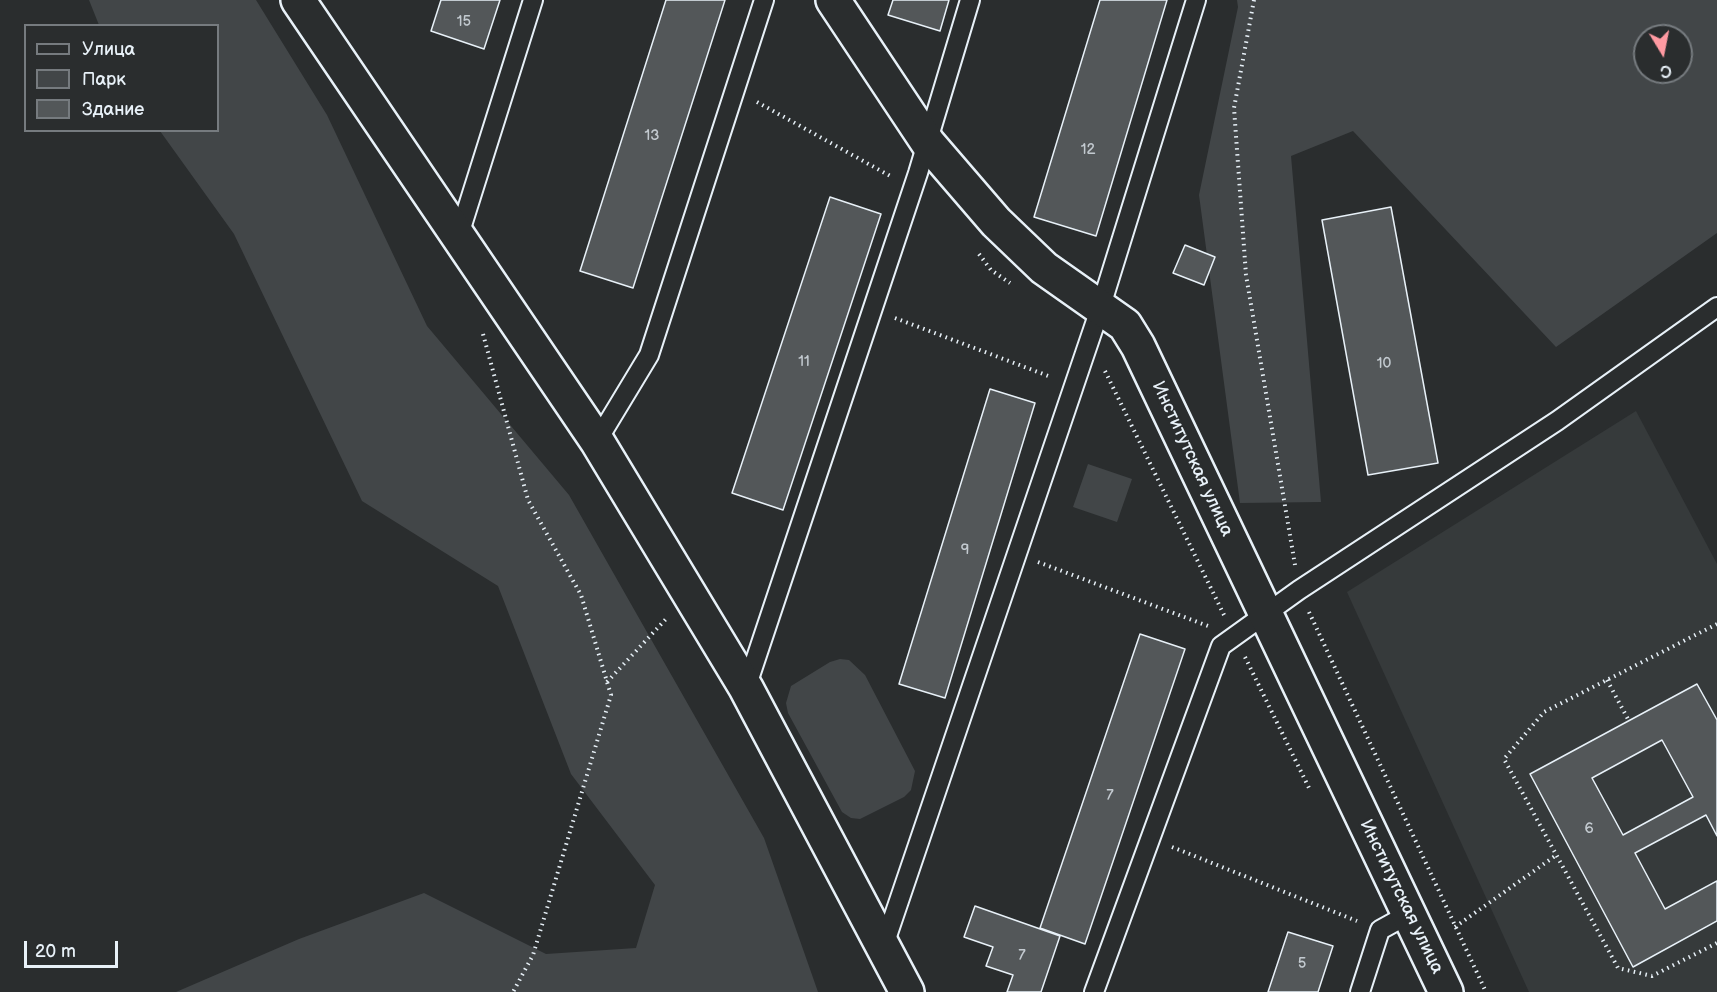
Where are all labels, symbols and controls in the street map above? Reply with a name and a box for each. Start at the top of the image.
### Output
house number: 15 [457,13,471,31]
legend [24,24,219,132]
north arrow [1633,24,1693,84]
text: Улица [82,39,135,60]
text: С [1659,60,1673,81]
text: Парк [82,69,126,90]
text: Здание [82,99,144,120]
house number: 13 [644,127,660,145]
house number: 12 [1081,141,1095,159]
house number: 11 [798,353,810,371]
house number: 10 [1377,355,1391,373]
street label: Институтская улица [1147,378,1237,540]
house number: 9 [961,541,969,559]
house number: 7 [1106,787,1114,805]
street label: Институтская улица [1354,816,1448,978]
house number: 6 [1584,820,1594,838]
scale bar [27,929,122,967]
text: 20 m [35,941,76,962]
house number: 7 [1018,947,1026,965]
house number: 5 [1298,955,1306,973]

